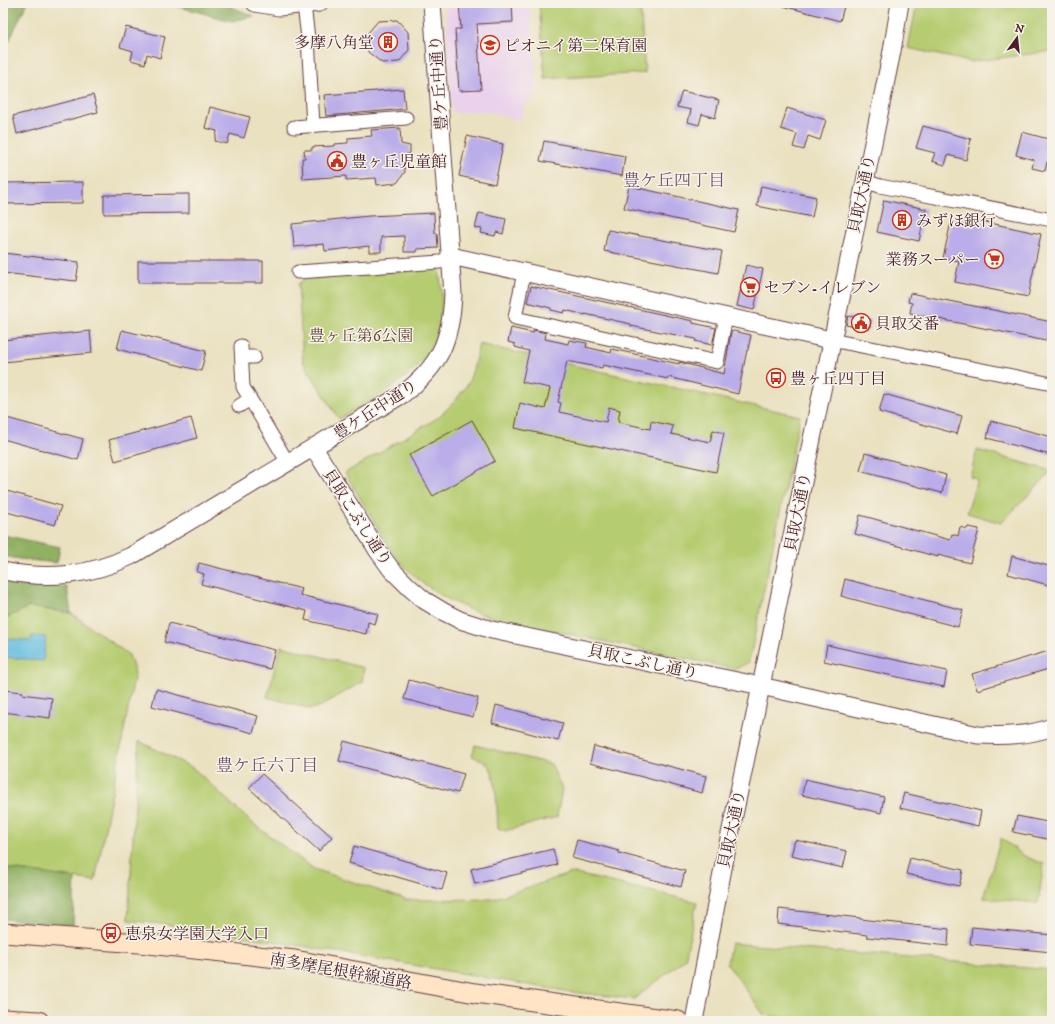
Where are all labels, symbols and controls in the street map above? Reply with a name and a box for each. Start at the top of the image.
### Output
north arrow [997,18,1037,58]
text: N [1013,21,1026,37]
building icon: 多摩八角堂 [377,31,399,53]
place label: 多摩八角堂 [294,33,374,53]
street label: 豊ケ丘中通り [426,34,452,132]
school or university icon: ピオニイ第二保育園 [479,34,501,56]
place label: ピオニイ第二保育園 [504,36,647,56]
public building icon: 豊ヶ丘児童館 [326,150,348,172]
place label: 豊ヶ丘児童館 [351,152,447,172]
street label: 貝取大通り [844,153,880,235]
district label: 豊ケ丘四丁目 [623,170,725,192]
building icon: みずほ銀行 [891,209,913,231]
place label: みずほ銀行 [916,211,996,231]
supermarket icon: 業務スーパー [983,248,1005,270]
place label: 業務スーパー [886,250,980,270]
supermarket icon: セブン-イレブン [739,276,761,298]
place label: セブン-イレブン [764,278,881,298]
public building icon: 貝取交番 [850,312,872,334]
place label: 貝取交番 [875,314,939,334]
park label: 豊ヶ丘第6公園 [309,326,413,346]
bus stop icon: 豊ヶ丘四丁目 [765,367,787,389]
place label: 豊ヶ丘四丁目 [790,369,886,389]
street label: 豊ケ丘中通り [330,375,421,444]
street label: 貝取こぶし通り [318,465,396,570]
street label: 貝取大通り [781,471,815,553]
street label: 貝取こぶし通り [586,641,700,683]
district label: 豊ケ丘六丁目 [216,755,318,777]
street label: 貝取大通り [714,788,750,870]
bus stop icon: 恵泉女学園大学入口 [100,922,122,944]
place label: 恵泉女学園大学入口 [125,924,269,944]
street label: 南多摩尾根幹線道路 [268,949,413,993]

